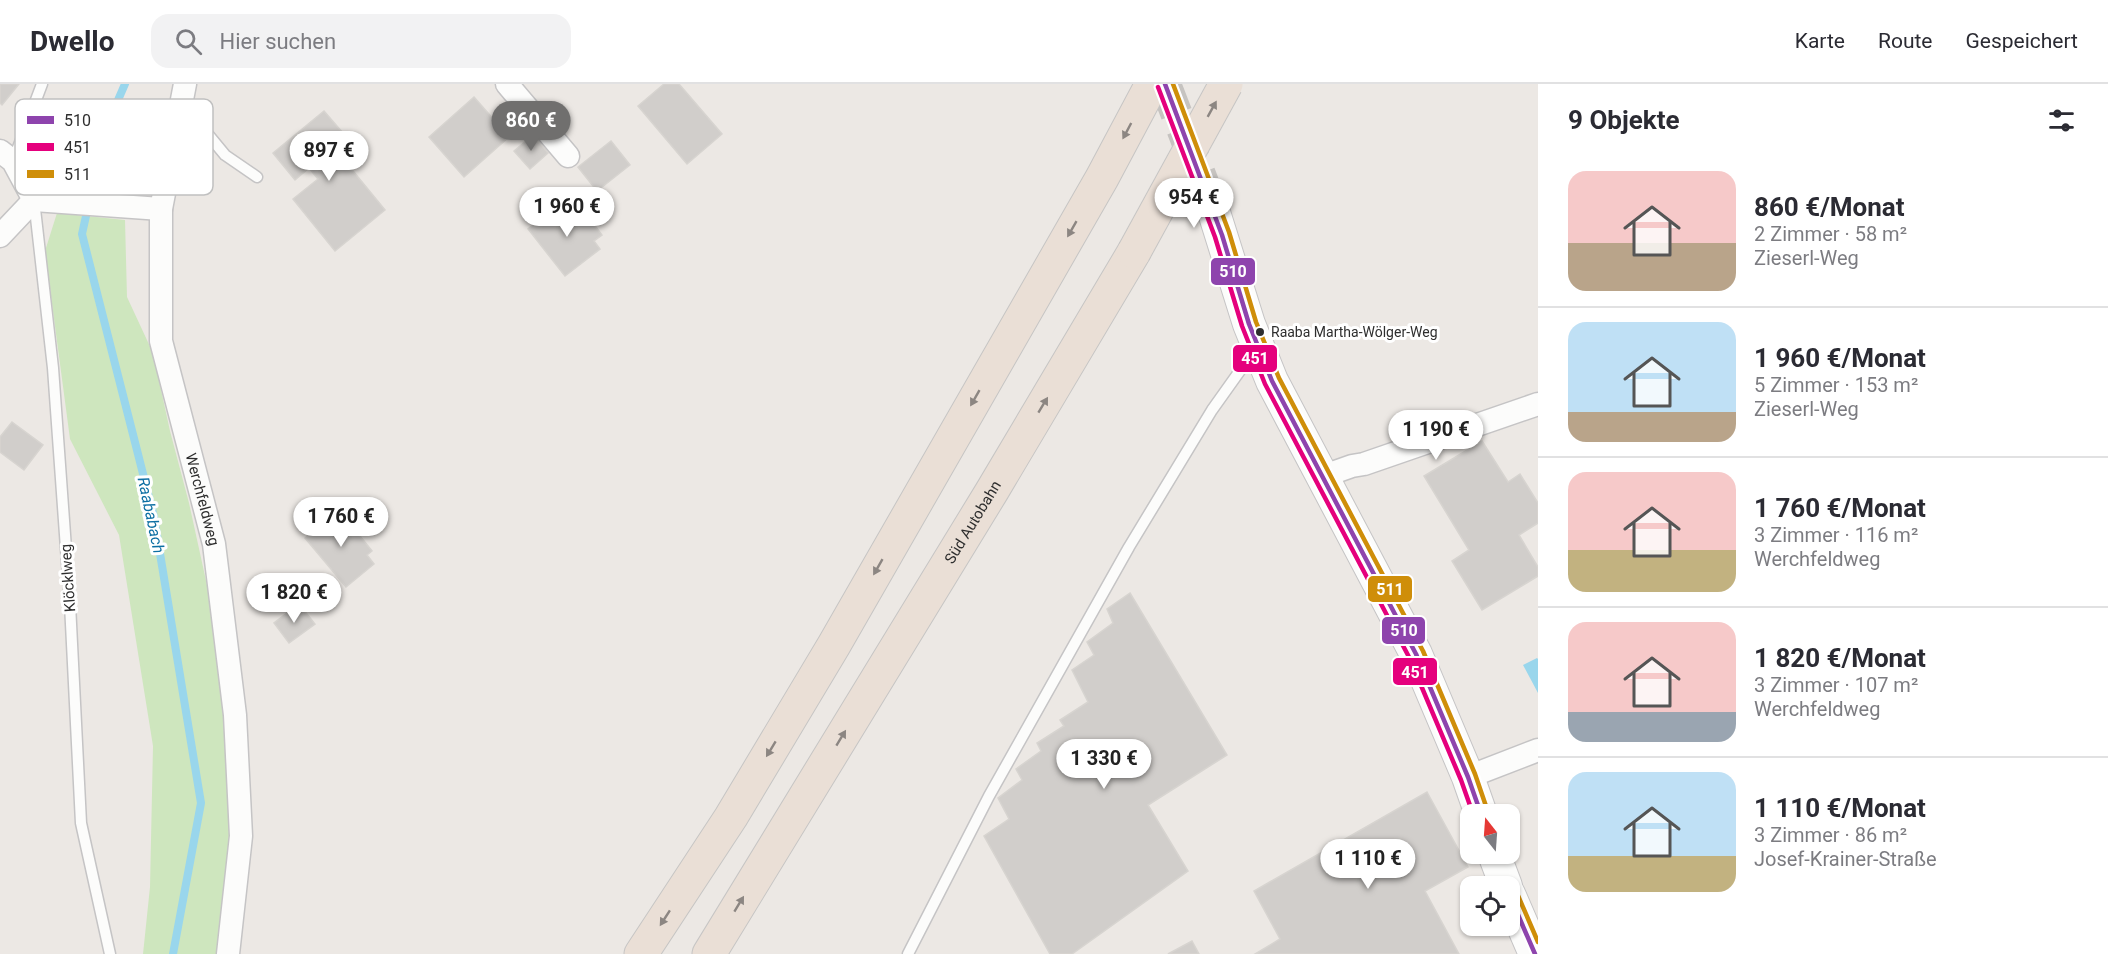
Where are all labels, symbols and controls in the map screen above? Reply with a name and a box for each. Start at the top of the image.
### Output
search box [151,14,571,68]
text: Dwello [30,25,115,58]
icon: search [172,25,205,58]
text: Hier suchen [220,29,336,54]
text: Karte [1795,29,1845,53]
text: Route [1878,29,1932,53]
text: Gespeichert [1965,29,2078,53]
legend [15,99,213,195]
pin: 860 € [489,101,573,152]
one-way arrow [1207,101,1218,117]
icon: filters [2045,104,2078,137]
text: 9 Objekte [1568,105,1679,135]
text: 860 € [506,108,556,132]
text: 510 [64,111,91,130]
one-way arrow [1122,123,1132,140]
pin: 897 € [287,131,371,182]
text: 451 [64,138,91,157]
text: 897 € [304,138,354,162]
text: 511 [64,165,91,184]
pin: 954 € [1152,178,1236,229]
text: 954 € [1169,185,1219,209]
pin: 1 960 € [512,187,622,238]
text: 860 €/Monat [1754,192,1905,222]
text: 1 960 € [533,194,601,218]
icon: home [1616,195,1688,267]
one-way arrow [1068,220,1078,237]
text: 2 Zimmer · 58 m² [1754,222,1907,246]
text: Zieserl-Weg [1754,246,1859,270]
line badge: 510 [1210,257,1256,286]
text: 510 [1219,262,1247,281]
place label: Raaba Martha-Wölger-Weg [1271,324,1438,340]
marker: Raaba Martha-Wölger-Weg [1254,326,1266,338]
text: 1 960 €/Monat [1754,343,1926,373]
line badge: 451 [1232,344,1278,373]
icon: home [1616,346,1688,418]
text: 451 [1241,349,1269,368]
text: 5 Zimmer · 153 m² [1754,373,1918,397]
one-way arrow [970,390,981,406]
one-way arrow [1038,397,1049,413]
text: Zieserl-Weg [1754,397,1859,421]
pin: 1 190 € [1381,410,1491,461]
text: 1 190 € [1402,417,1470,441]
street label: Werchfeldweg [182,451,223,548]
water label: Raababach [134,475,168,555]
street label: Süd Autobahn [941,478,1005,567]
text: 1 760 €/Monat [1754,493,1926,523]
icon: home [1616,496,1688,568]
pin: 1 760 € [286,497,396,548]
text: 1 760 € [307,504,375,528]
text: 3 Zimmer · 116 m² [1754,523,1918,547]
street label: Klöcklweg [57,543,79,613]
text: Werchfeldweg [1754,547,1880,571]
one-way arrow [873,559,884,575]
pin: 1 820 € [239,573,349,624]
line badge: 511 [1367,575,1413,603]
text: 1 820 € [260,580,328,604]
text: 511 [1376,580,1404,599]
line badge: 510 [1381,616,1426,645]
text: 510 [1390,621,1418,640]
text: 1 820 €/Monat [1754,643,1926,673]
icon: home [1616,646,1688,718]
line badge: 451 [1392,657,1438,686]
text: 451 [1401,663,1429,682]
text: 3 Zimmer · 107 m² [1754,673,1918,697]
text: Werchfeldweg [1754,697,1880,721]
one-way arrow [836,730,847,746]
pin: 1 330 € [1049,739,1159,790]
one-way arrow [766,741,777,757]
text: 1 330 € [1070,746,1138,770]
text: 1 110 €/Monat [1754,793,1926,823]
icon: home [1616,796,1688,868]
north arrow [1460,804,1520,864]
map controls [1460,804,1520,936]
text: 3 Zimmer · 86 m² [1754,823,1907,847]
pin: 1 110 € [1313,839,1423,890]
text: 1 110 € [1334,846,1402,870]
text: Josef-Krainer-Straße [1754,847,1937,871]
button: locate [1460,876,1520,936]
one-way arrow [734,896,745,912]
one-way arrow [659,910,670,927]

